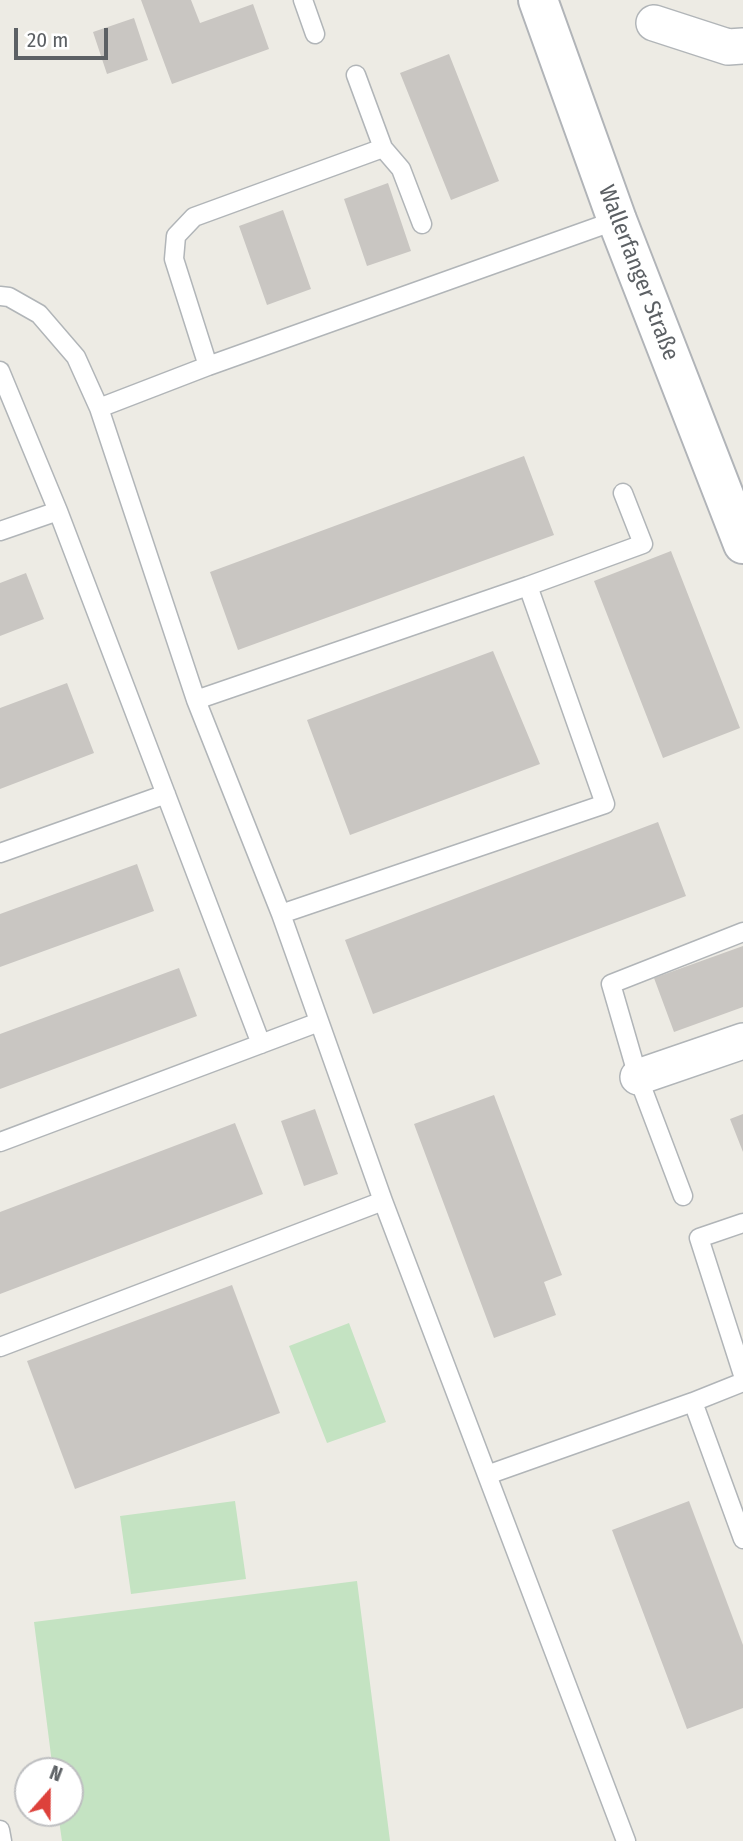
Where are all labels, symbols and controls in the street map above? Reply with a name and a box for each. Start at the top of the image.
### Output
scale bar [18,14,112,58]
text: 20 m [27,27,68,53]
street label: Wallerfanger Straße [592,182,684,364]
north arrow [14,1757,84,1827]
text: N [47,1761,65,1787]

